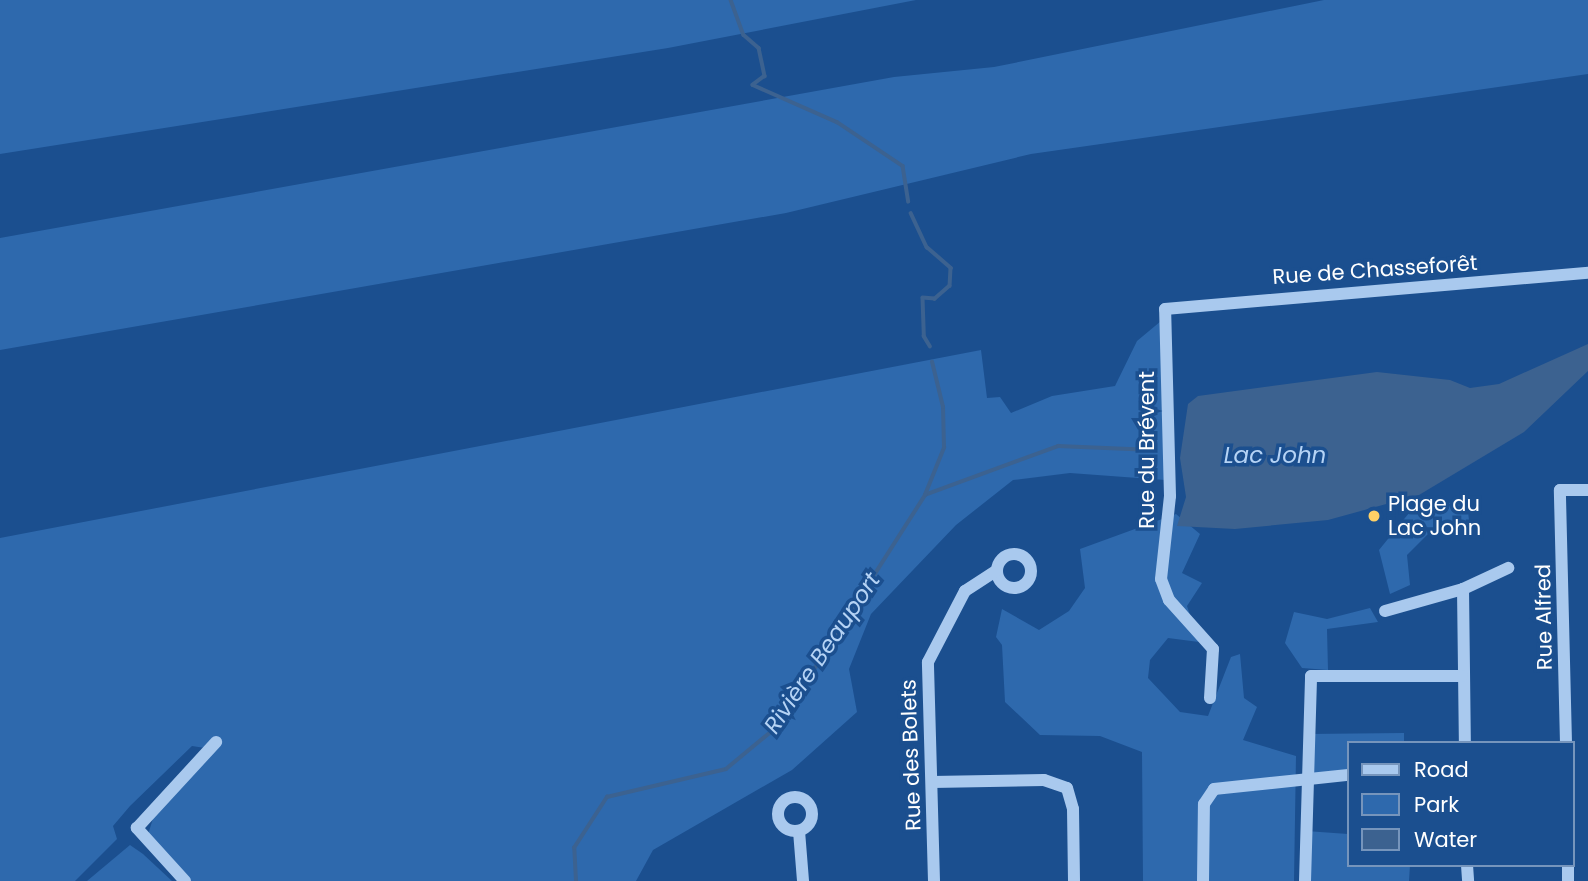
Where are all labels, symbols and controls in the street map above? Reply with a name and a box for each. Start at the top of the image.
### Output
street label: Rue de Chasseforêt [1272,250,1478,290]
street label: Rue du Brévent [1134,371,1160,529]
water label: Lac John [1224,441,1326,469]
place label: Plage du Lac John [1388,491,1481,541]
marker: Plage du Lac John [1366,508,1382,524]
street label: Rue Alfred [1530,564,1558,670]
water label: Rivière Beauport [758,567,886,739]
street label: Rue des Bolets [896,679,926,831]
legend [1346,741,1574,867]
text: Road [1414,755,1469,784]
text: Park [1414,790,1459,819]
text: Water [1414,825,1477,854]

